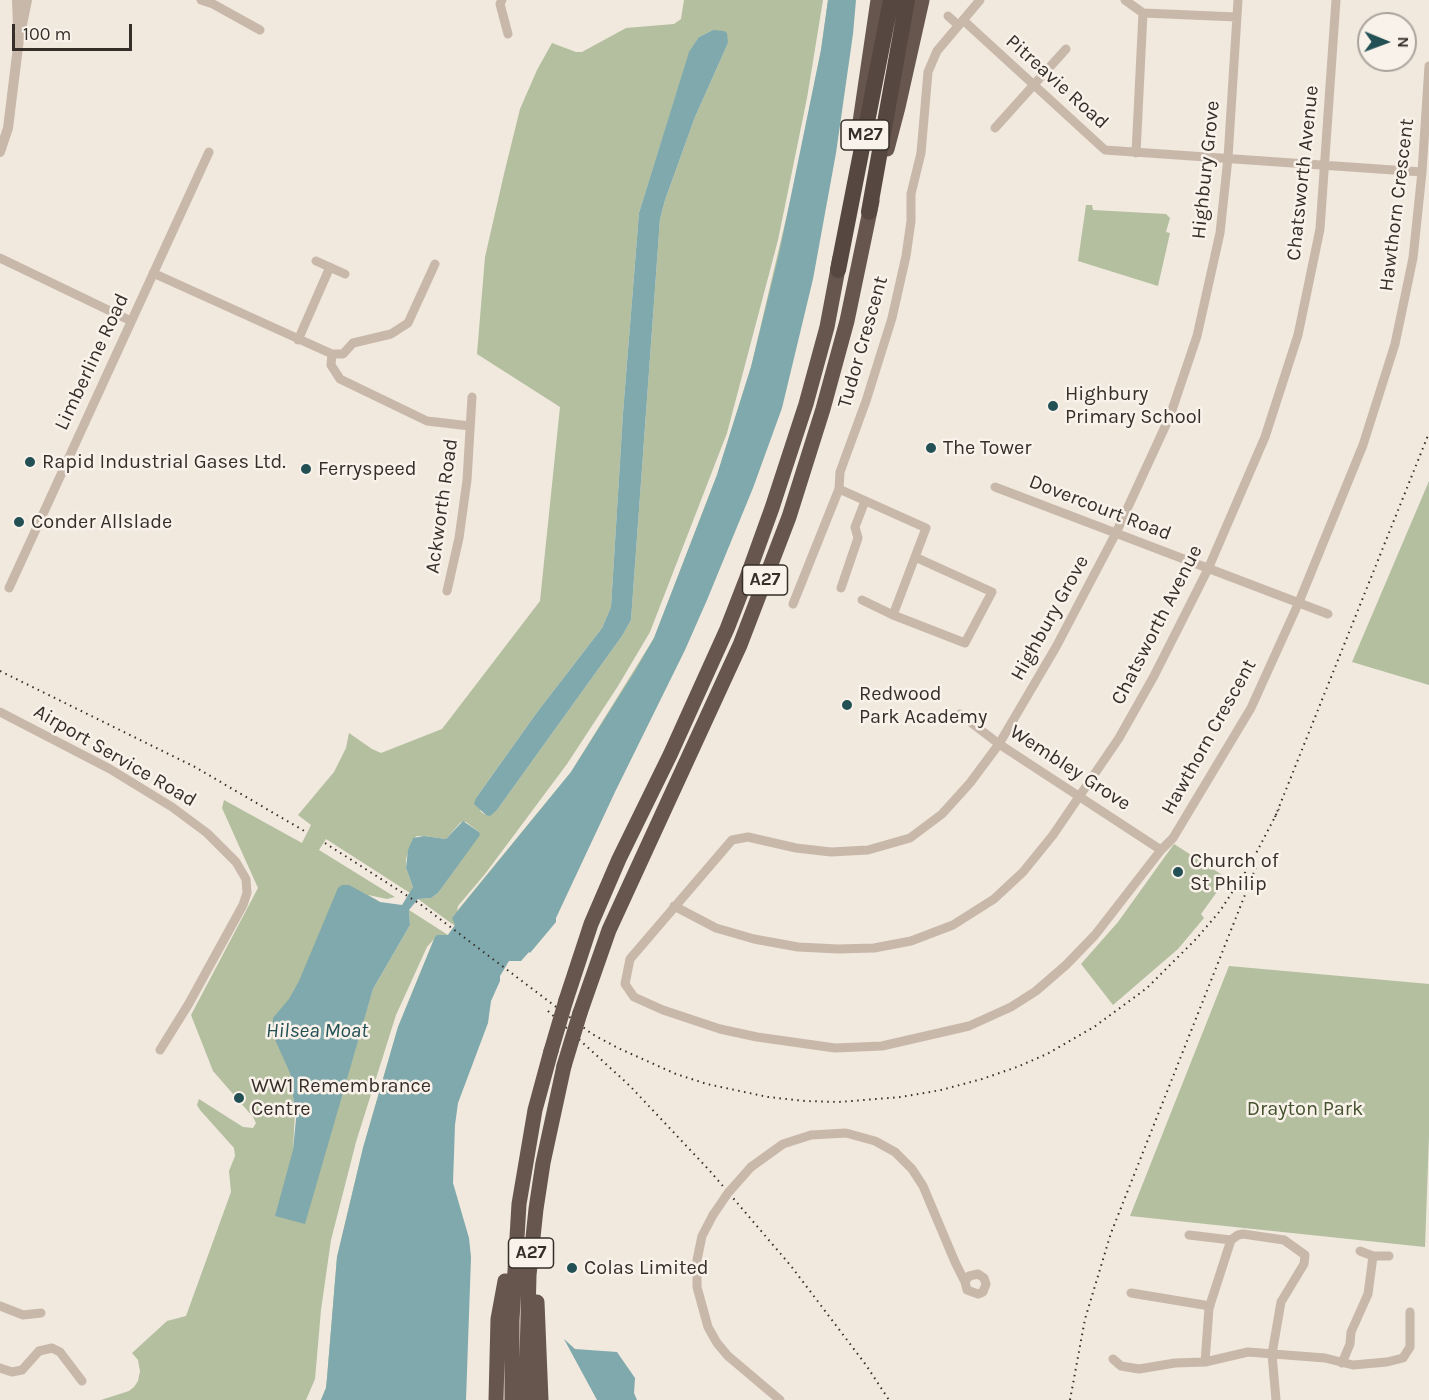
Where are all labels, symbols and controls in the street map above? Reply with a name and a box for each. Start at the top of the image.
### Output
scale bar [15,12,135,50]
north arrow [1357,12,1417,72]
text: 100 m [23,23,71,45]
street label: Pitreavie Road [1001,30,1113,134]
text: N [1394,36,1413,48]
street label: Chatsworth Avenue [1282,84,1324,262]
street label: Highbury Grove [1187,99,1225,241]
street label: Hawthorn Crescent [1374,117,1420,293]
road number: M27 [841,120,889,150]
street label: Tudor Crescent [833,273,893,411]
street label: Limberline Road [50,290,134,434]
place label: Highbury Primary School [1065,382,1202,429]
marker: Highbury Primary School [1046,399,1060,413]
place label: The Tower [943,436,1031,460]
street label: Ackworth Road [421,437,463,575]
marker: The Tower [924,441,938,455]
place label: Rapid Industrial Gases Ltd. [42,450,286,474]
marker: Rapid Industrial Gases Ltd. [23,455,37,469]
place label: Ferryspeed [318,457,417,481]
marker: Ferryspeed [299,462,313,476]
street label: Dovercourt Road [1025,470,1175,546]
place label: Conder Allslade [31,510,172,534]
marker: Conder Allslade [12,515,26,529]
street label: Chatsworth Avenue [1106,541,1208,709]
street label: Highbury Grove [1006,551,1094,685]
road number: A27 [742,565,788,595]
street label: Hawthorn Crescent [1156,655,1262,819]
place label: Redwood Park Academy [859,682,987,729]
marker: Redwood Park Academy [840,698,854,712]
street label: Airport Service Road [29,700,201,812]
street label: Wembley Grove [1005,720,1135,816]
place label: Church of St Philip [1190,849,1279,896]
marker: Church of St Philip [1171,865,1185,879]
water label: Hilsea Moat [266,1018,368,1044]
place label: WW1 Remembrance Centre [251,1074,431,1121]
marker: WW1 Remembrance Centre [232,1091,246,1105]
park label: Drayton Park [1247,1097,1363,1121]
road number: A27 [508,1238,554,1268]
place label: Colas Limited [584,1256,709,1280]
marker: Colas Limited [565,1261,579,1275]

